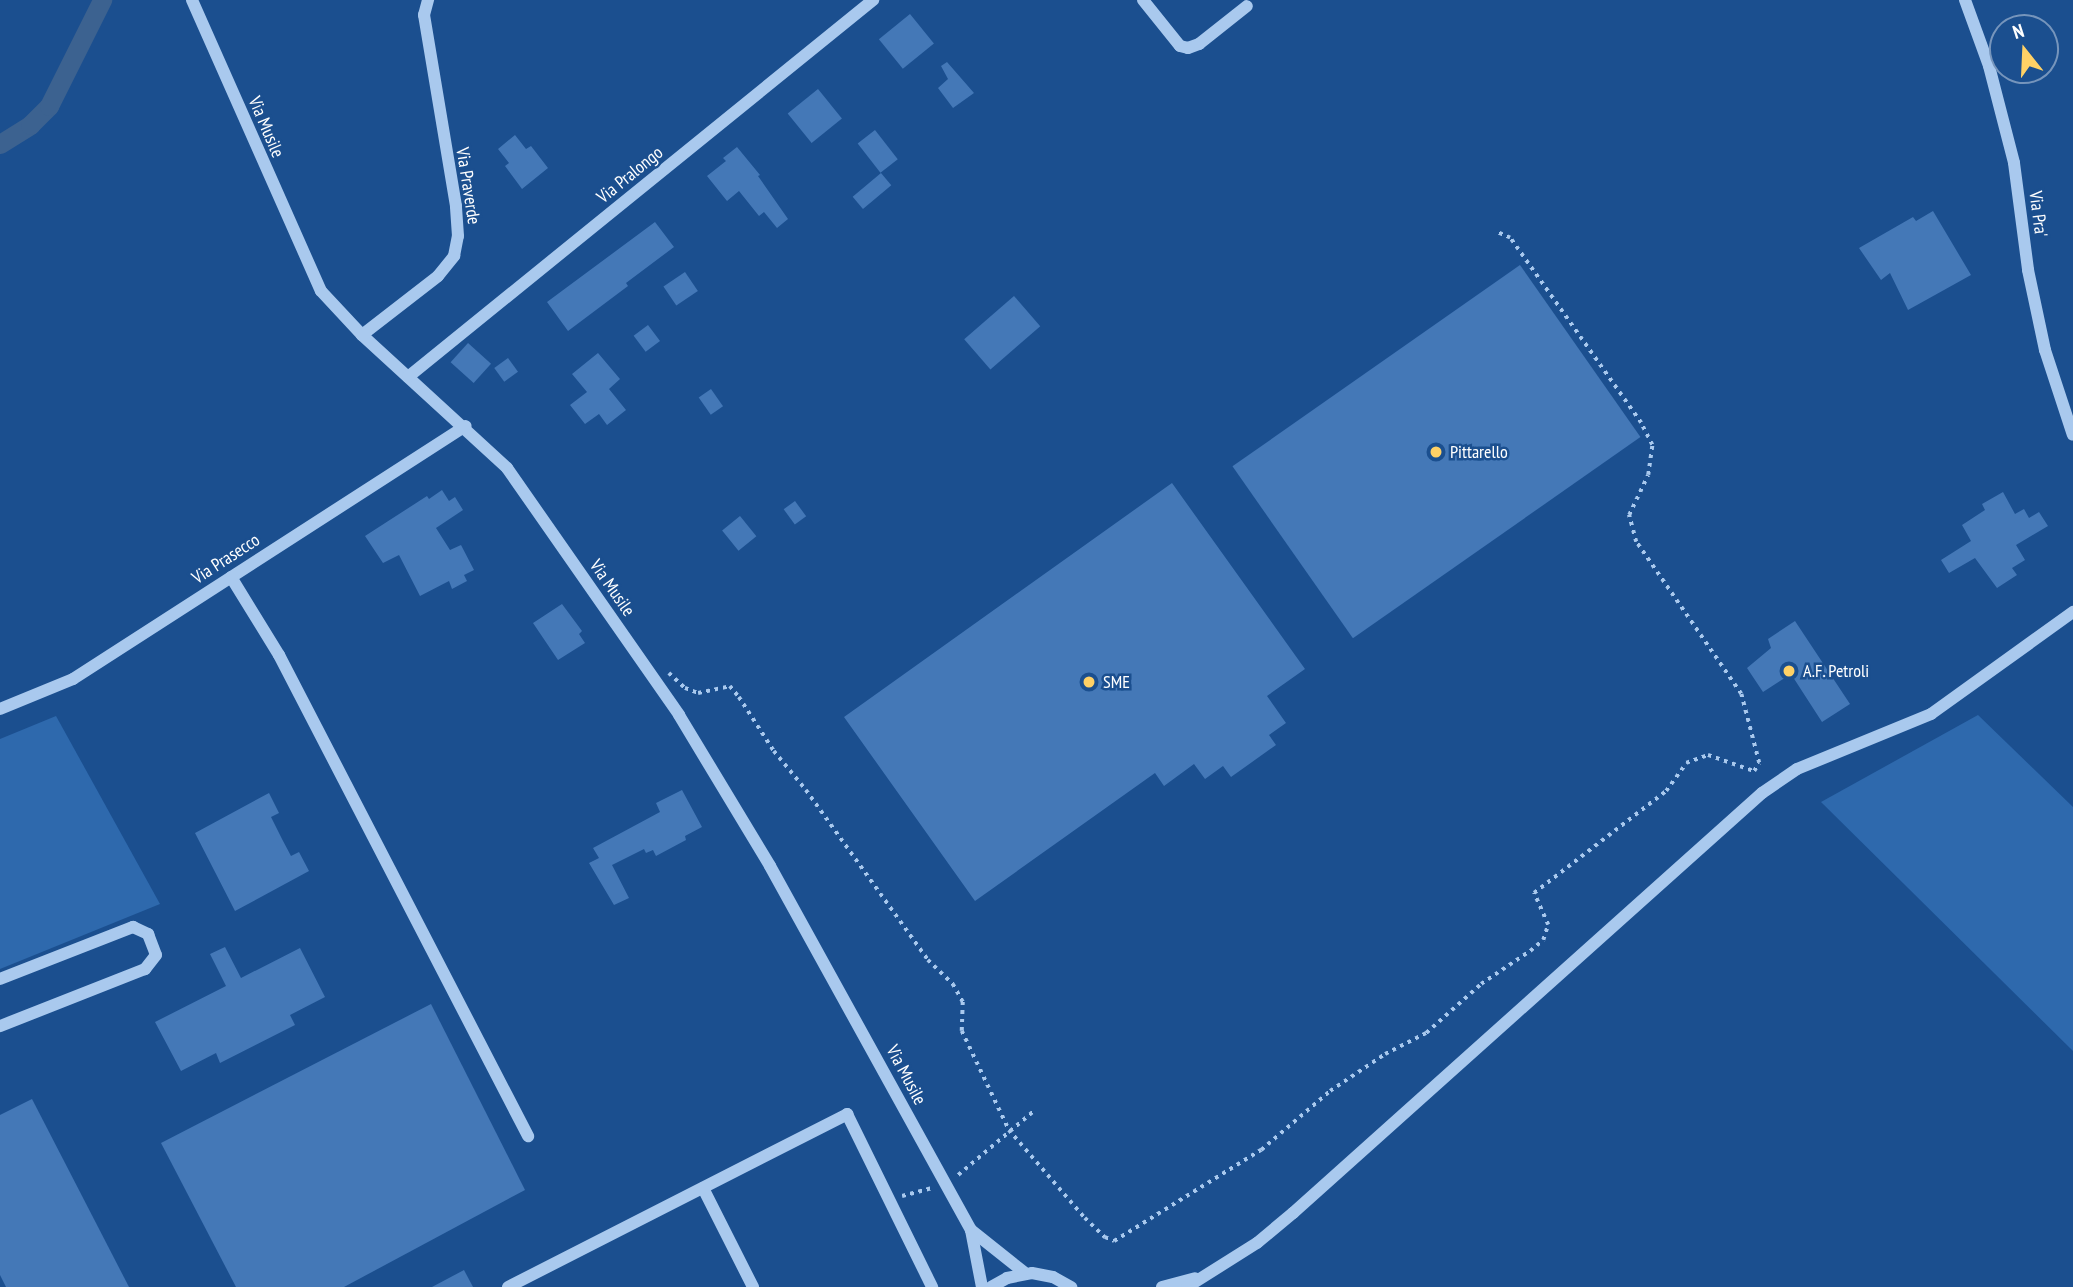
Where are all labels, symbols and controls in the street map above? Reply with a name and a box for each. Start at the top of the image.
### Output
north arrow [1989,14,2059,84]
text: N [2010,18,2027,44]
street label: Via Musile [244,93,288,161]
street label: Via Pralongo [593,142,667,208]
street label: Via Praverde [451,146,485,226]
street label: Via Pra' [2024,190,2052,238]
place label: Pittarello [1450,441,1508,463]
marker: Pittarello [1428,444,1444,460]
street label: Via Prasecco [188,529,264,589]
street label: Via Musile [585,556,639,620]
place label: A.F. Petroli [1803,660,1870,682]
marker: A.F. Petroli [1781,663,1797,679]
place label: SME [1103,671,1130,693]
marker: SME [1081,674,1097,690]
street label: Via Musile [881,1042,931,1108]

